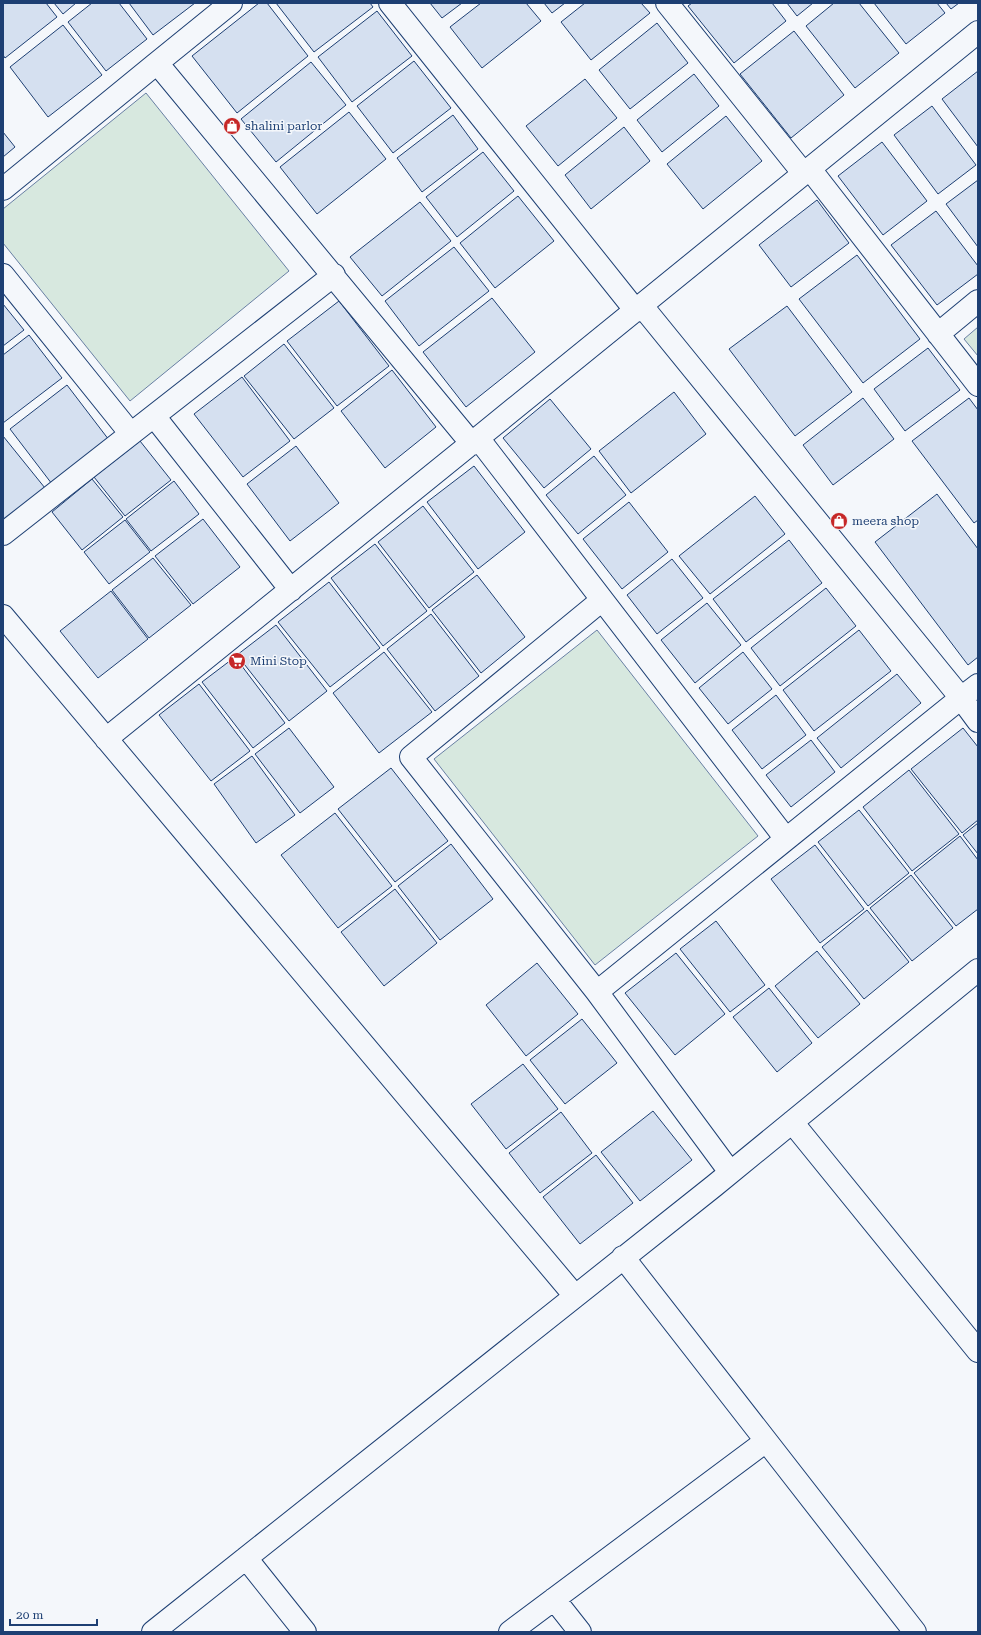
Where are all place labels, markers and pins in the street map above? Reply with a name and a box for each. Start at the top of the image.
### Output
shop icon: shalini parlor [222,116,242,136]
place label: shalini parlor [245,119,322,133]
shop icon: meera shop [829,511,849,531]
place label: meera shop [852,514,919,528]
supermarket icon: Mini Stop [227,651,247,671]
place label: Mini Stop [250,654,307,668]

